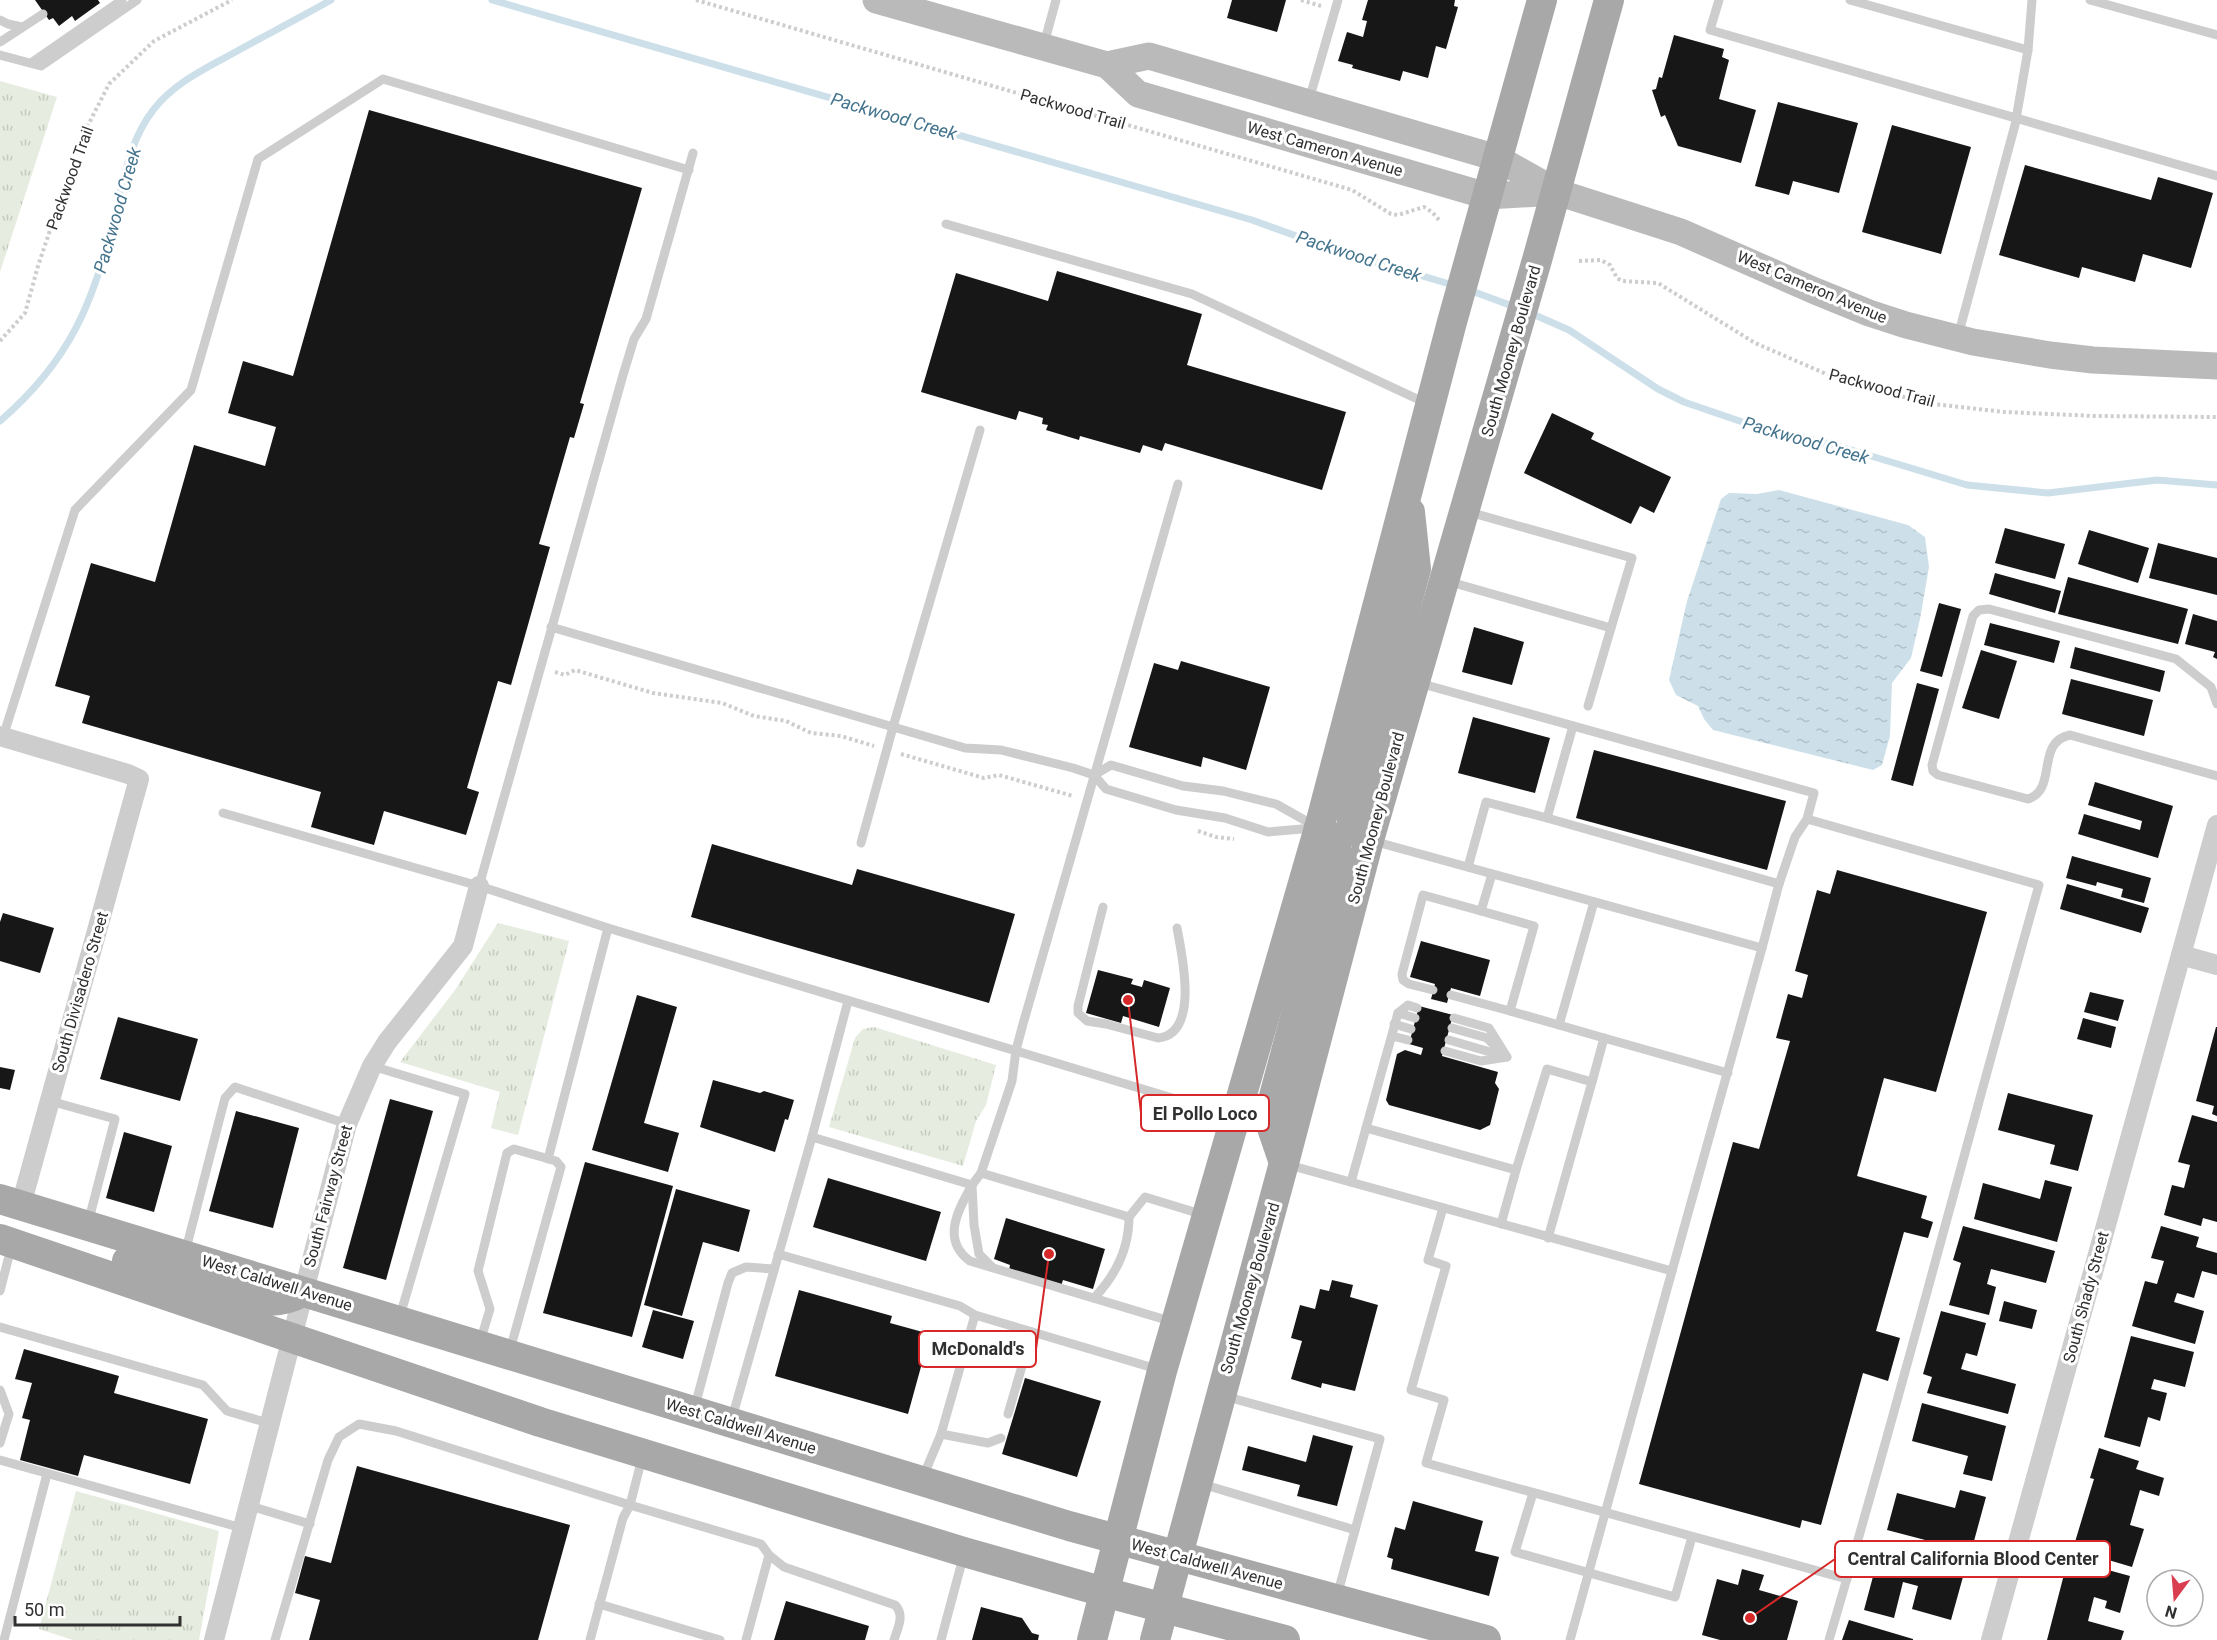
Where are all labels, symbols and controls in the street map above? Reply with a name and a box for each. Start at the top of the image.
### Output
street label: Packwood Trail [1018,85,1128,133]
water label: Packwood Creek [829,88,961,144]
street label: West Cameron Avenue [1245,118,1405,180]
street label: Packwood Trail [42,124,98,232]
water label: Packwood Creek [89,143,145,275]
water label: Packwood Creek [1294,226,1425,286]
street label: West Cameron Avenue [1734,247,1890,327]
street label: South Mooney Boulevard [1477,263,1545,439]
street label: Packwood Trail [1827,365,1937,411]
water label: Packwood Creek [1741,412,1873,468]
street label: South Mooney Boulevard [1344,730,1408,906]
street label: South Divisadero Street [48,909,112,1075]
callout: El Pollo Loco [1141,1095,1269,1131]
text: El Pollo Loco [1153,1103,1257,1124]
street label: South Fairway Street [300,1123,356,1269]
street label: South Mooney Boulevard [1216,1200,1284,1376]
street label: South Shady Street [2059,1229,2113,1365]
street label: West Caldwell Avenue [199,1251,355,1315]
callout: McDonald's [919,1331,1036,1367]
text: McDonald's [932,1338,1025,1359]
street label: West Caldwell Avenue [663,1394,819,1458]
street label: West Caldwell Avenue [1129,1535,1285,1593]
callout: Central California Blood Center [1835,1541,2110,1577]
text: Central California Blood Center [1847,1548,2099,1569]
north arrow [2145,1568,2205,1628]
scale bar [15,1589,180,1627]
text: 50 m [24,1599,64,1620]
text: N [2163,1601,2179,1623]

